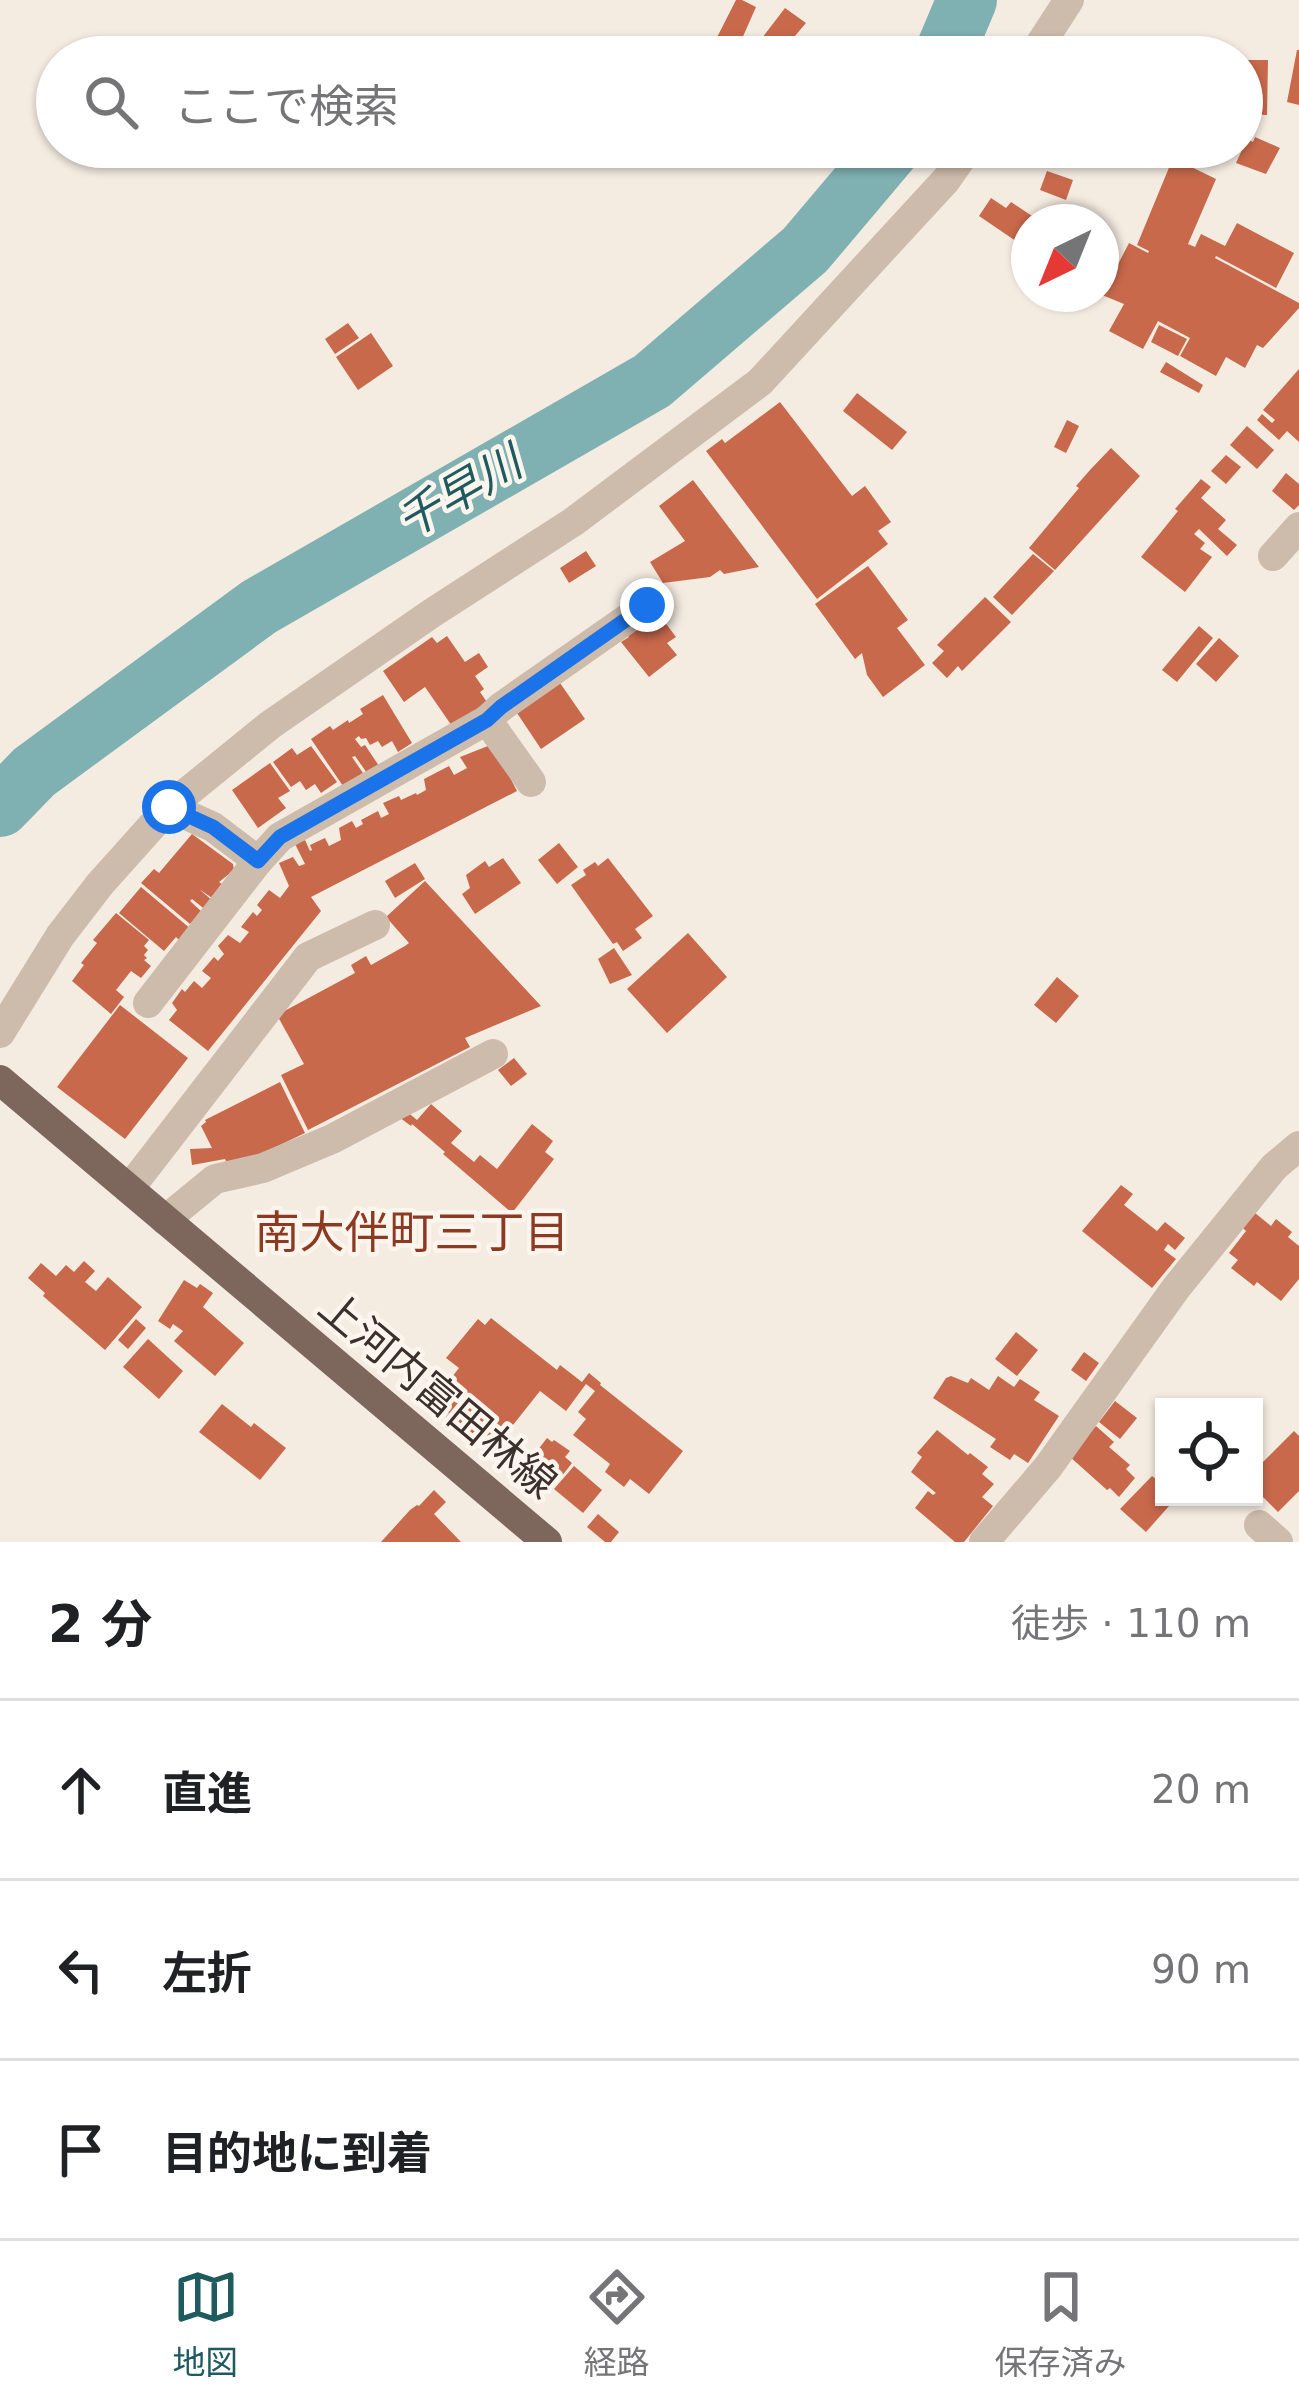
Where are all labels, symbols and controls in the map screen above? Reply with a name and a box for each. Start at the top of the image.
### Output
search box [36,36,1263,168]
icon: search [78,69,144,135]
text: ここで検索 [174,80,399,133]
north arrow [1011,204,1119,312]
water label: 千早川 [387,433,534,549]
route end [620,578,674,632]
route start [142,780,196,834]
district label: 南大伴町三丁目 [254,1206,570,1259]
street label: 上河内富田林線 [310,1282,566,1508]
map controls [1155,1398,1263,1506]
button: locate [1155,1398,1263,1506]
text: 2 分 [48,1595,152,1654]
text: 徒歩 · 110 m [1011,1601,1251,1646]
icon: ahead [48,1757,114,1823]
text: 直進 [162,1767,252,1820]
text: 20 m [1151,1767,1251,1812]
icon: left [48,1937,114,2003]
text: 左折 [162,1947,252,2000]
text: 90 m [1151,1947,1251,1992]
icon: arrive [48,2117,114,2183]
text: 目的地に到着 [162,2127,432,2180]
tab: 地図 [173,2264,239,2384]
tab: 経路 [584,2264,650,2384]
tab: 保存済み [995,2264,1127,2384]

